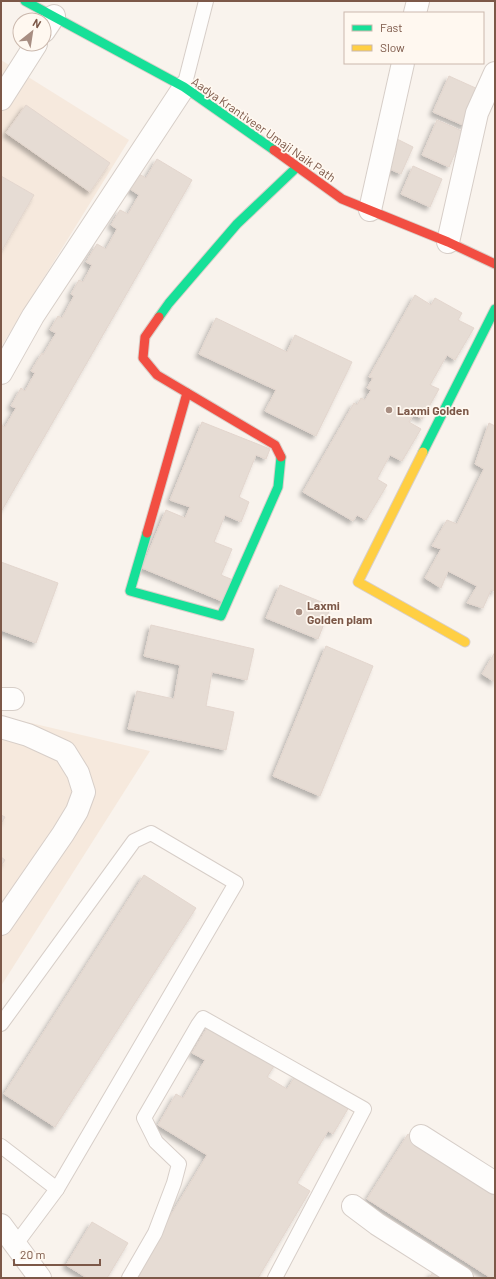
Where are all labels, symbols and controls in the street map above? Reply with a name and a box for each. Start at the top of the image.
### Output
north arrow [12,12,52,52]
legend [344,12,484,64]
text: N [31,15,44,30]
text: Fast [380,20,403,34]
text: Slow [380,40,405,54]
street label: Aadya Krantiveer Umaji Naik Path [189,74,339,184]
place label: Laxmi Golden [397,403,469,417]
marker: Laxmi Golden [384,405,394,415]
place label: Laxmi Golden plam [307,598,372,626]
marker: Laxmi Golden plam [294,607,304,617]
scale bar [14,1241,100,1267]
text: 20 m [20,1247,46,1261]

